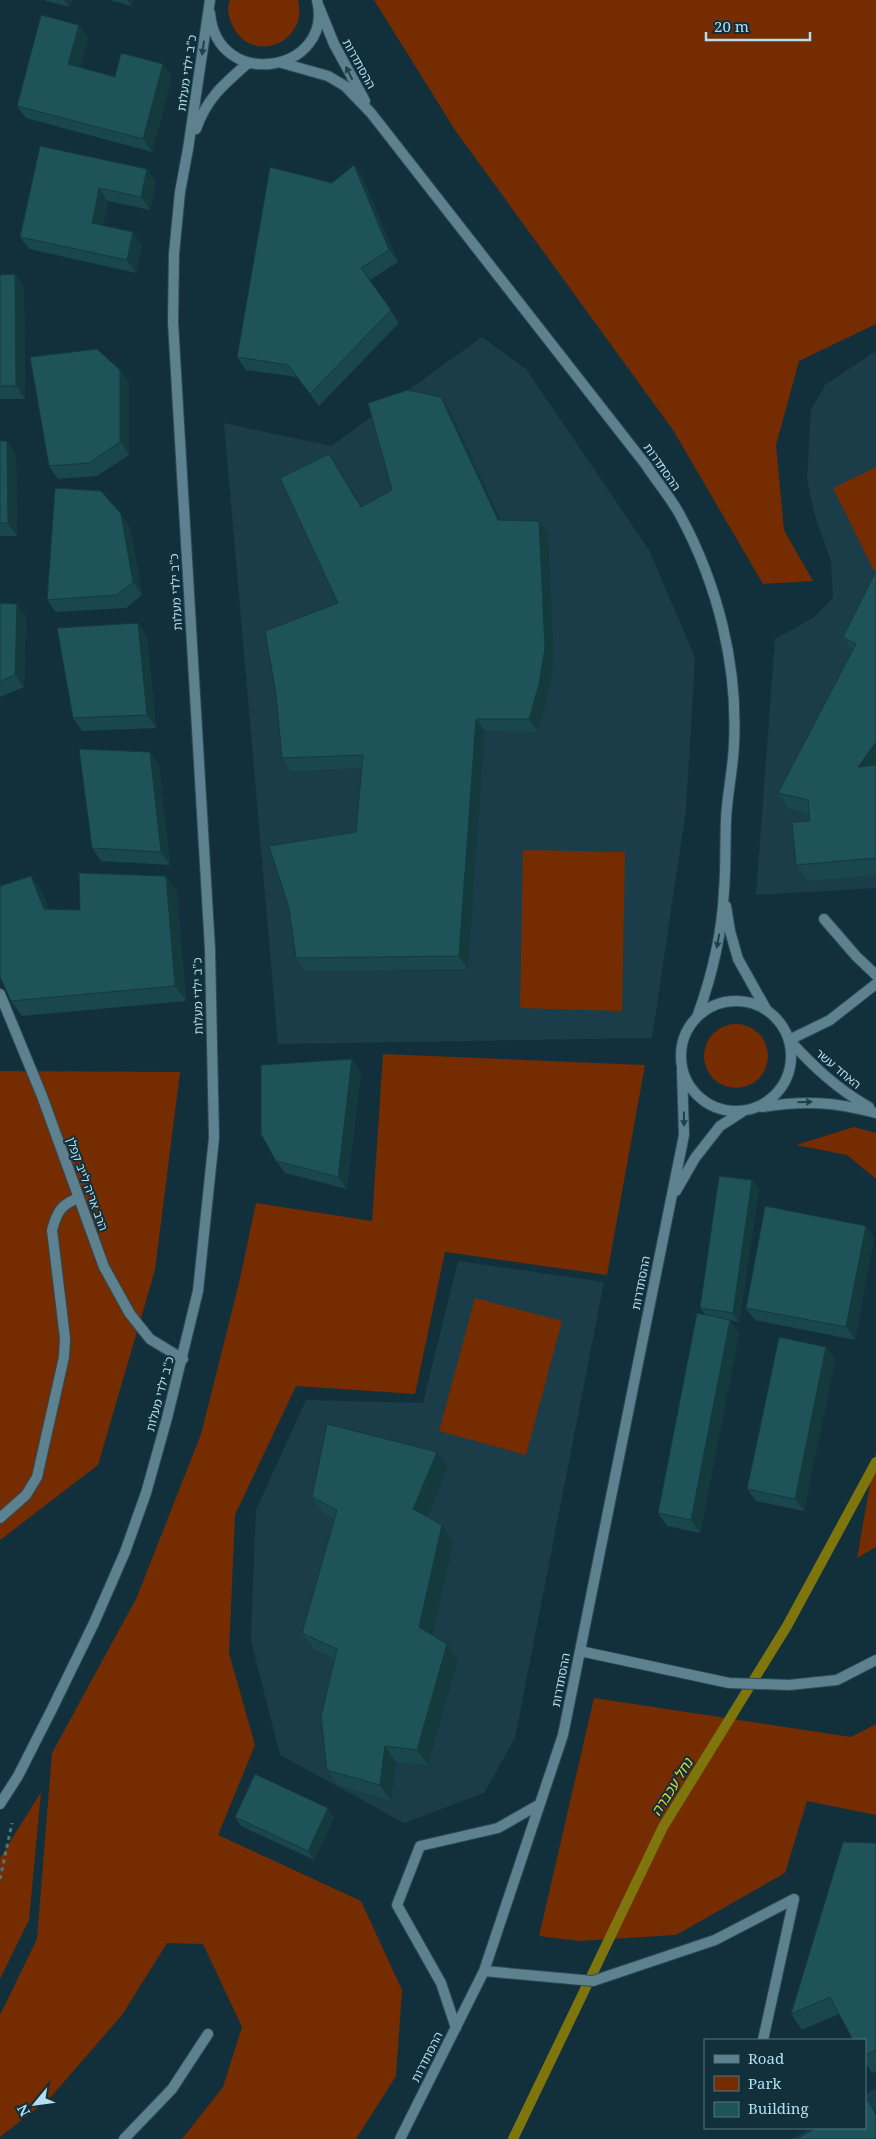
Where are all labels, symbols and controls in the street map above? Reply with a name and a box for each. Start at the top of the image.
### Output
scale bar [706,10,810,42]
text: 20 m [714,16,749,36]
street label: כ"ב ילדי מעלות [173,34,200,112]
street label: ההסתדרות [339,36,380,92]
one-way arrow [199,41,207,57]
one-way arrow [345,65,353,80]
street label: ההסתדרות [640,439,685,494]
street label: כ"ב ילדי מעלות [165,553,186,631]
one-way arrow [714,933,722,949]
street label: כ"ב ילדי מעלות [188,957,207,1035]
street label: האחד עשר [812,1045,865,1093]
one-way arrow [797,1098,813,1106]
one-way arrow [680,1111,688,1127]
street label: הרב אריה לייב קפלן [63,1135,112,1233]
street label: ההסתדרות [627,1254,654,1311]
street label: כ"ב ילדי מעלות [141,1354,178,1433]
street label: ההסתדרות [547,1651,574,1708]
water label: נחל עכברה [646,1753,698,1819]
street label: ההסתדרות [407,2029,447,2085]
legend [704,2039,866,2129]
text: Road [748,2048,784,2068]
text: Park [748,2073,782,2093]
north arrow [10,2079,60,2129]
text: Building [748,2098,809,2118]
text: N [12,2101,34,2120]

